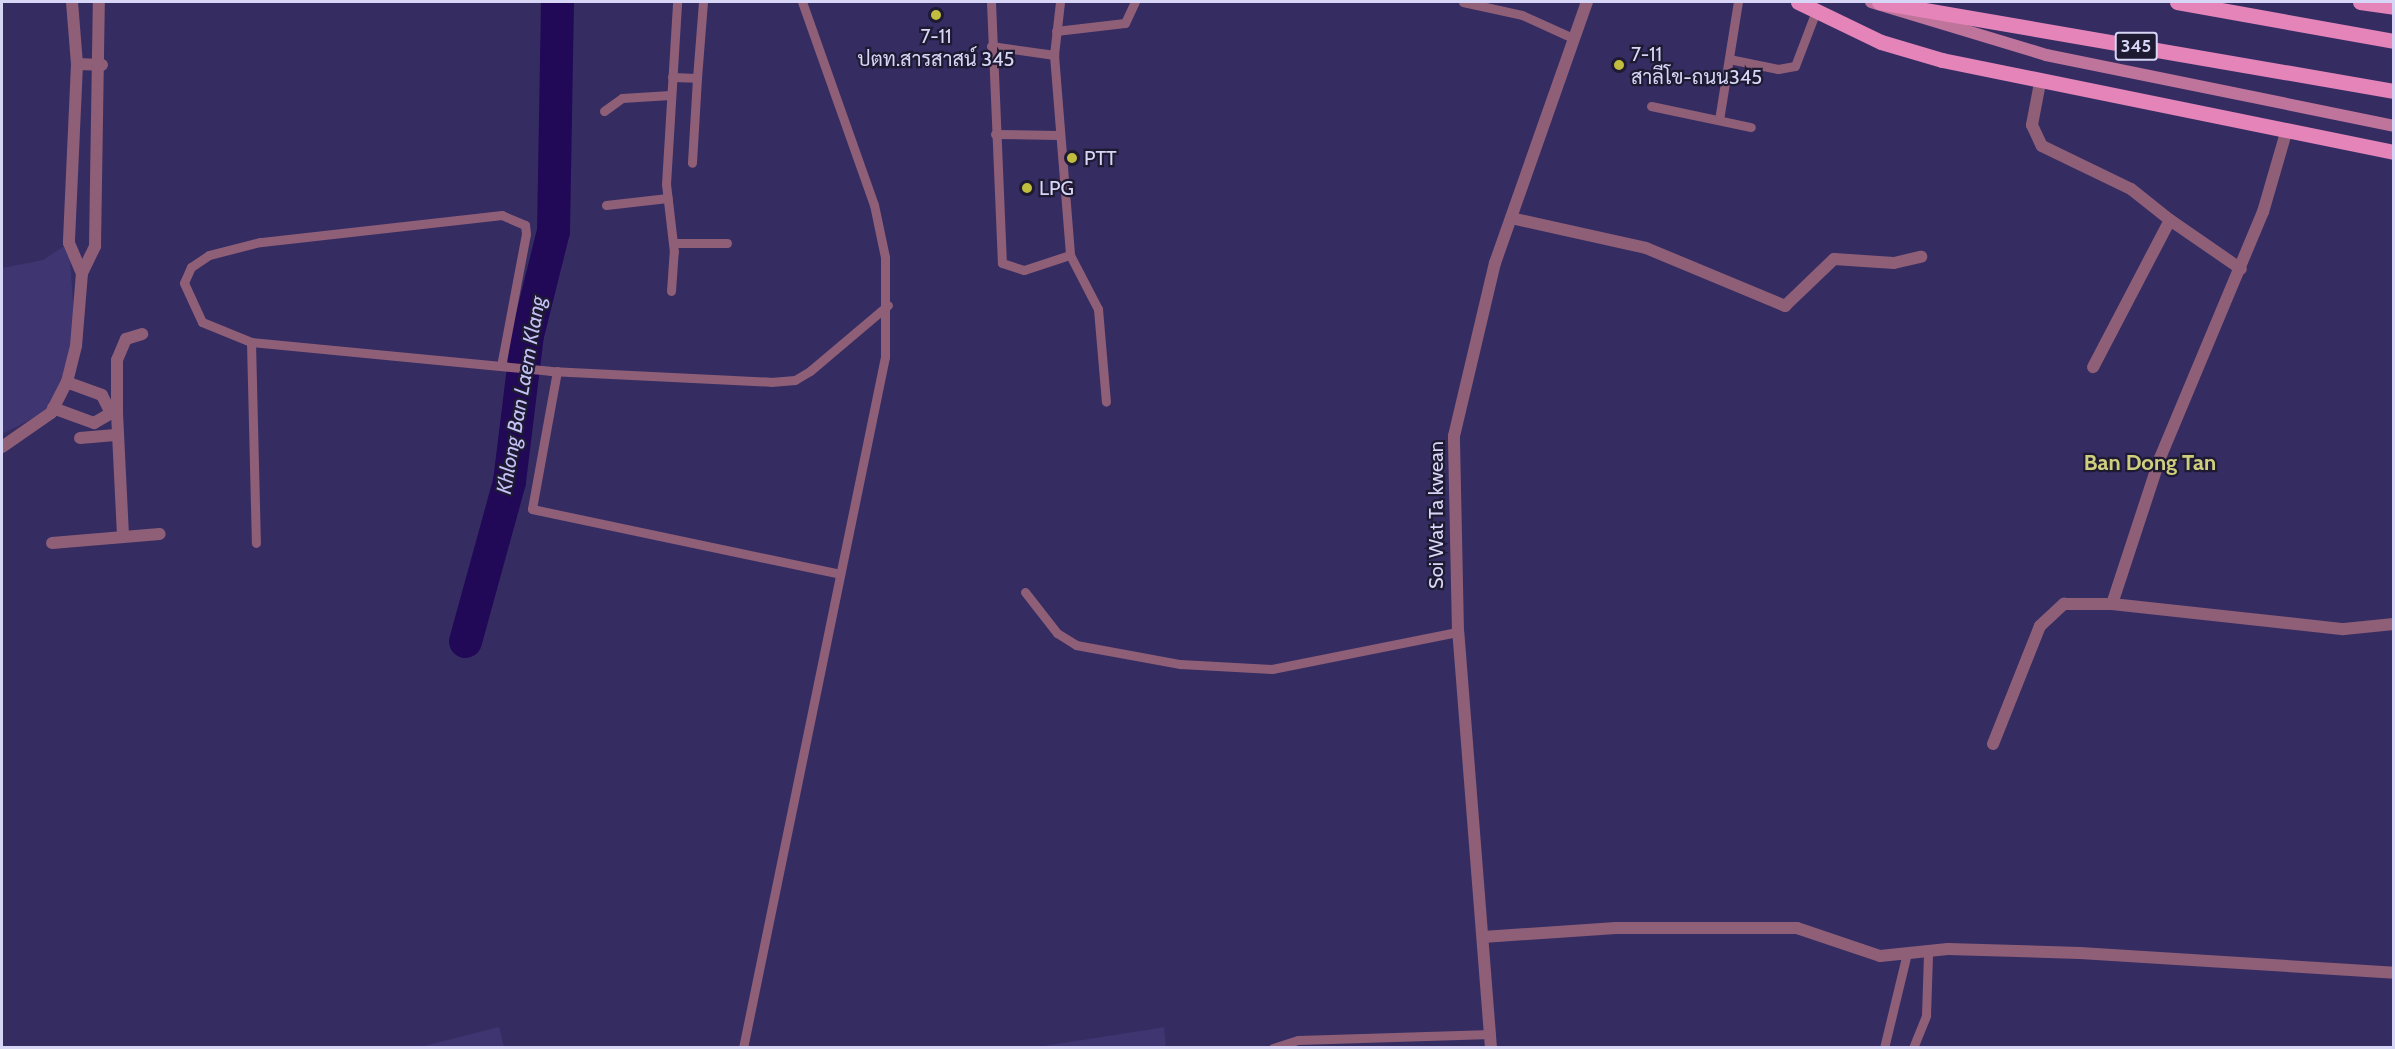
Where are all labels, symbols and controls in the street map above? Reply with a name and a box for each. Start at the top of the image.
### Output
marker: 7-11 ปตท.สารสาสน์ 345 [929,8,943,22]
place label: 7-11 ปตท.สารสาสน์ 345 [858,24,1014,71]
road number: 345 [2114,31,2158,61]
place label: 7-11 สาลีโข-ถนน345 [1631,42,1762,89]
marker: 7-11 สาลีโข-ถนน345 [1612,58,1626,72]
place label: PTT [1084,146,1117,170]
marker: PTT [1065,151,1079,165]
place label: LPG [1039,176,1074,200]
marker: LPG [1020,181,1034,195]
water label: Khlong Ban Laem Klang [491,294,551,496]
street label: Soi Wat Ta kwean [1424,441,1448,589]
district label: Ban Dong Tan [2084,450,2216,476]

